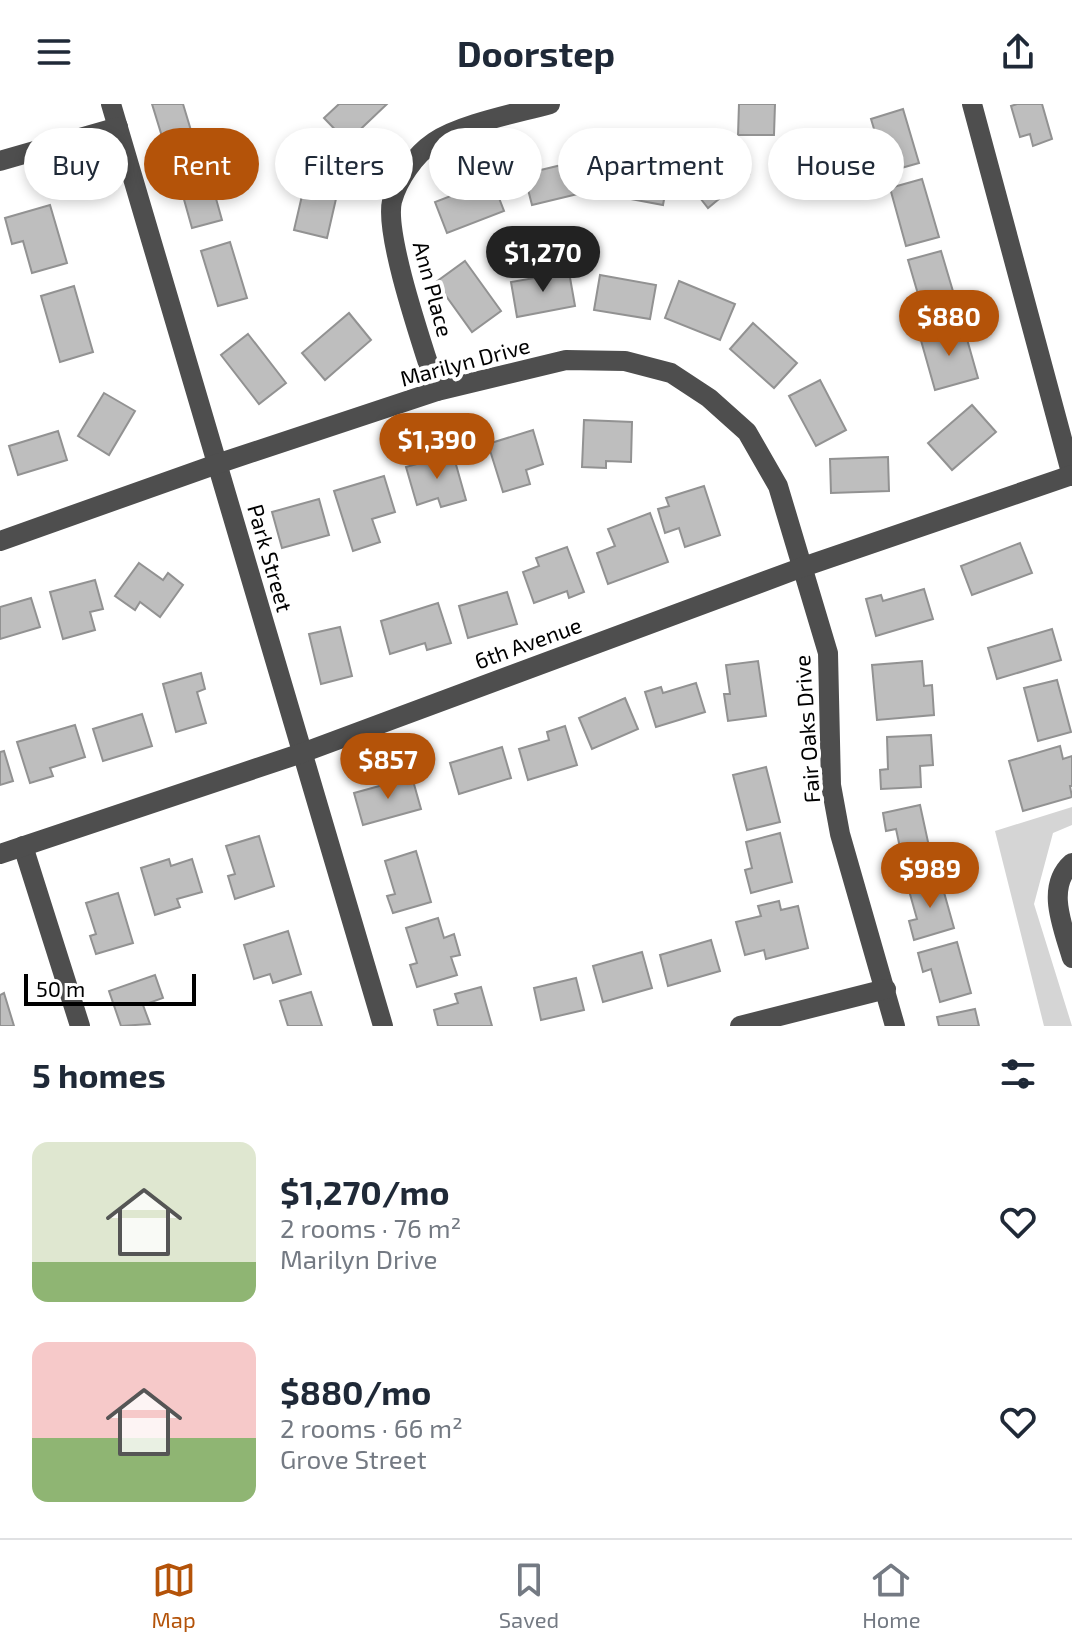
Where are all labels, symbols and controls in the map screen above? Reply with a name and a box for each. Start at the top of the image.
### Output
icon: menu [32,30,76,74]
icon: share [996,30,1040,74]
text: Doorstep [457,31,615,74]
chip: Buy [24,128,128,200]
chip: Rent [144,128,259,200]
chip: Filters [275,128,413,200]
chip: New [429,128,542,200]
chip: Apartment [558,128,752,200]
chip: House [768,128,904,200]
pin: $1,270 [478,226,608,294]
text: $1,270 [504,236,582,267]
street label: Ann Place [409,238,459,340]
pin: $880 [902,290,996,358]
text: $880 [917,300,981,331]
street label: Marilyn Drive [397,331,532,391]
pin: $1,390 [372,413,502,481]
text: $1,390 [397,423,477,454]
street label: Park Street [243,501,299,615]
street label: 6th Avenue [471,611,585,673]
street label: Fair Oaks Drive [788,654,824,804]
pin: $857 [341,733,435,801]
text: $857 [358,743,418,774]
pin: $989 [883,842,977,910]
text: $989 [899,852,961,883]
scale bar [24,970,196,1006]
text: 50 m [36,975,85,1001]
icon: filters [996,1052,1040,1096]
text: 5 homes [32,1054,166,1095]
text: $1,270/mo [280,1171,450,1212]
icon: home [96,1174,192,1270]
icon: heart [996,1200,1040,1244]
text: 2 rooms · 76 m² [280,1212,461,1243]
text: Marilyn Drive [280,1243,437,1274]
text: $880/mo [280,1371,431,1412]
icon: home [96,1374,192,1470]
icon: heart [996,1400,1040,1444]
text: 2 rooms · 66 m² [280,1412,463,1443]
text: Grove Street [280,1443,427,1474]
tab: Map [152,1558,196,1632]
tab: Saved [499,1558,559,1632]
tab: Home [862,1558,920,1632]

